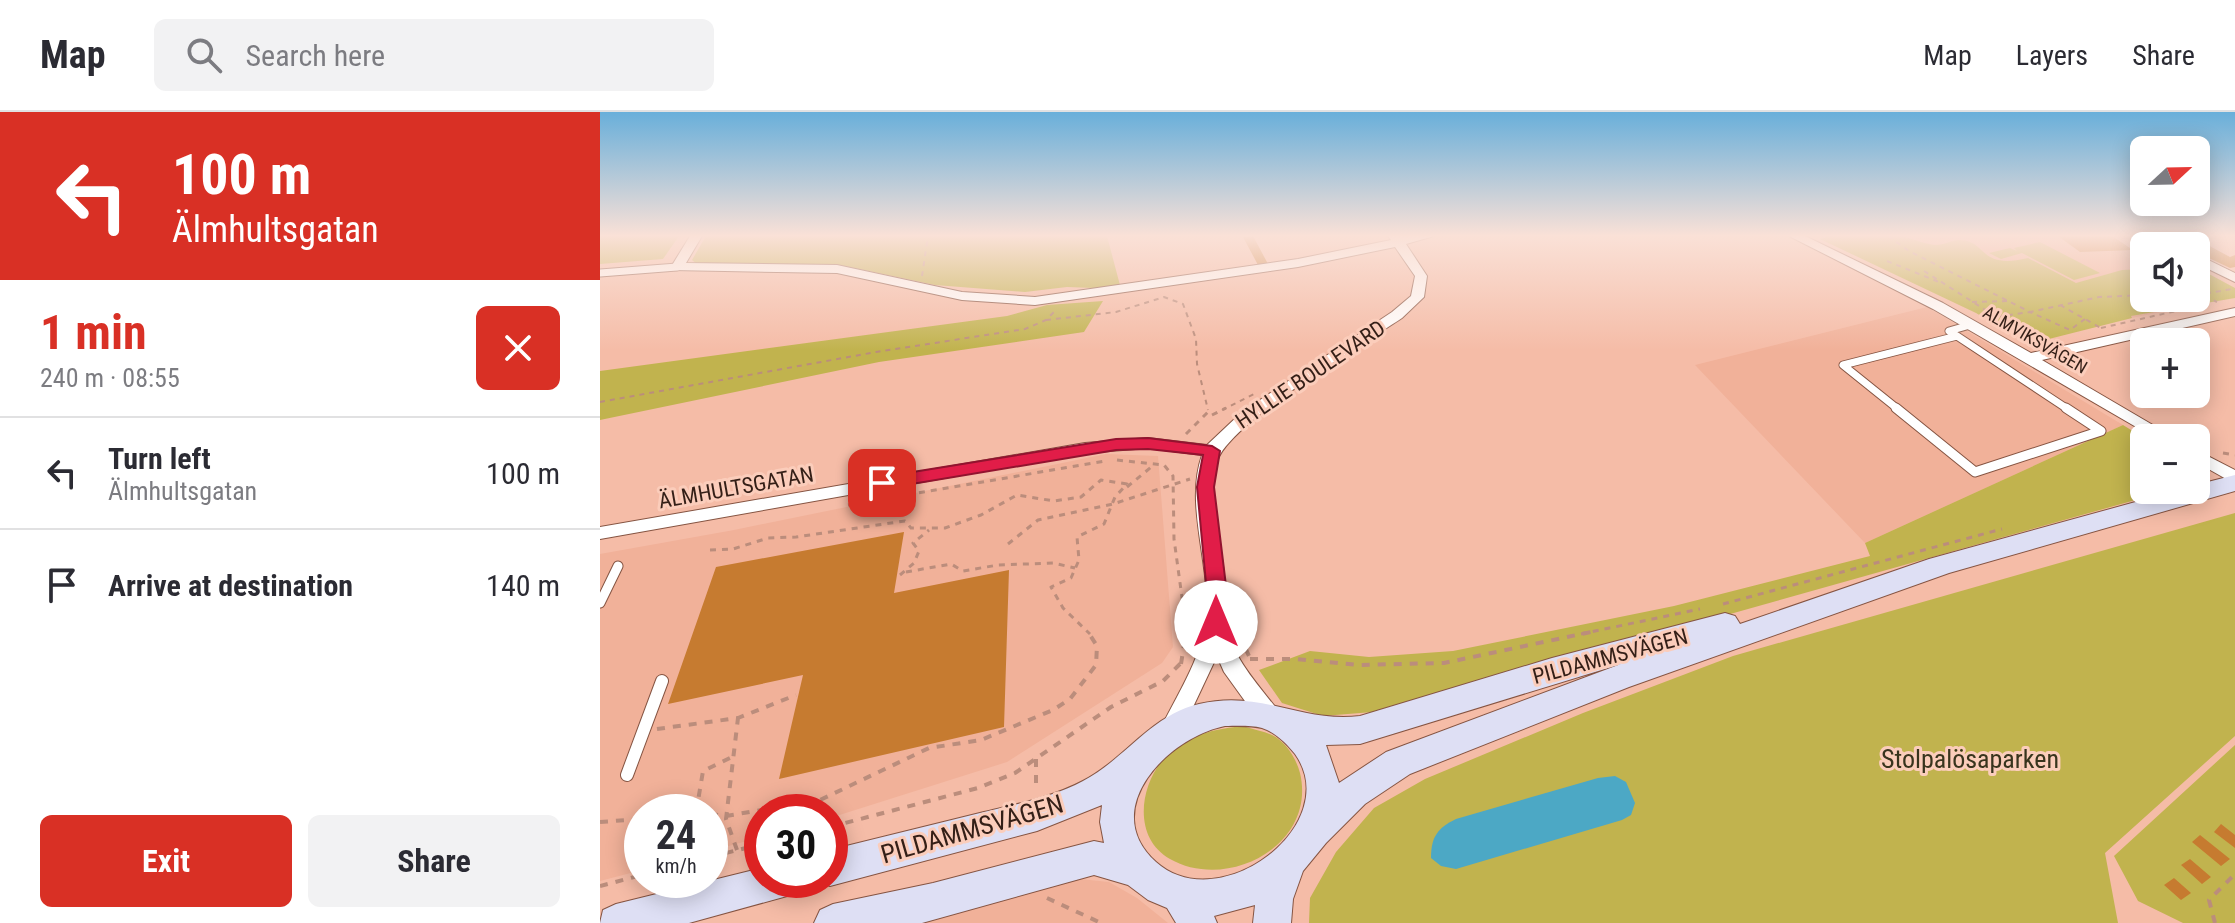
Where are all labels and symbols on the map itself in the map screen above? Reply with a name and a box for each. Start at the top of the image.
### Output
north arrow [2130,136,2210,216]
street label: ALMVIKSVÄGEN [1979,301,2091,378]
street label: HYLLIE BOULEVARD [1231,315,1390,434]
pin [848,449,916,517]
street label: ÄLMHULTSGATAN [657,462,816,513]
position arrow [1174,580,1258,664]
street label: PILDAMMSVÄGEN [1530,624,1690,689]
park label: Stolpalösaparken [1881,744,2059,774]
street label: PILDAMMSVÄGEN [877,789,1067,869]
speed limit sign: 30 [744,794,848,898]

